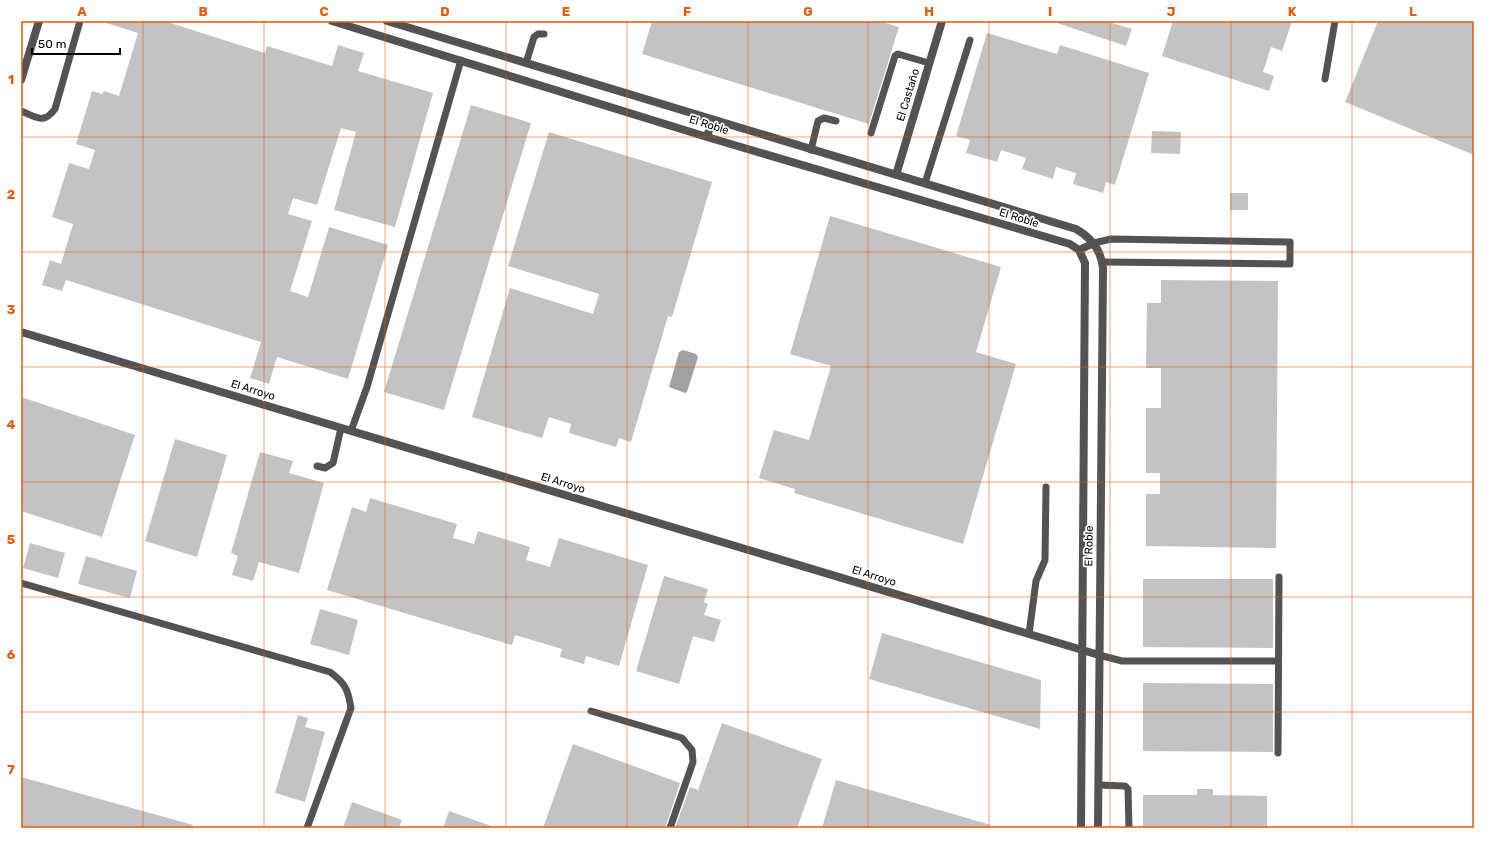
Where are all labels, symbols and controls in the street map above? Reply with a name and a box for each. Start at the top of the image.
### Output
text: A [77,4,87,19]
text: B [198,4,208,19]
text: C [319,4,329,19]
text: D [440,4,450,19]
text: E [562,4,570,19]
text: F [683,4,691,19]
text: G [803,4,813,19]
text: H [924,4,934,19]
text: I [1048,4,1052,19]
text: J [1167,4,1175,19]
text: K [1288,4,1297,19]
text: L [1409,4,1417,19]
scale bar [32,30,120,56]
text: 50 m [38,37,66,51]
street label: El Castaño [894,67,922,123]
text: 1 [8,72,14,87]
street label: El Roble [688,113,730,137]
text: 2 [7,187,15,202]
street label: El Roble [998,206,1040,230]
text: 3 [7,302,16,317]
street label: El Arroyo [229,377,277,403]
text: 4 [7,417,16,432]
street label: El Arroyo [539,470,587,496]
street label: El Roble [1082,525,1096,567]
text: 5 [7,532,15,547]
street label: El Arroyo [850,563,898,589]
text: 6 [7,647,16,662]
text: 7 [7,762,15,777]

